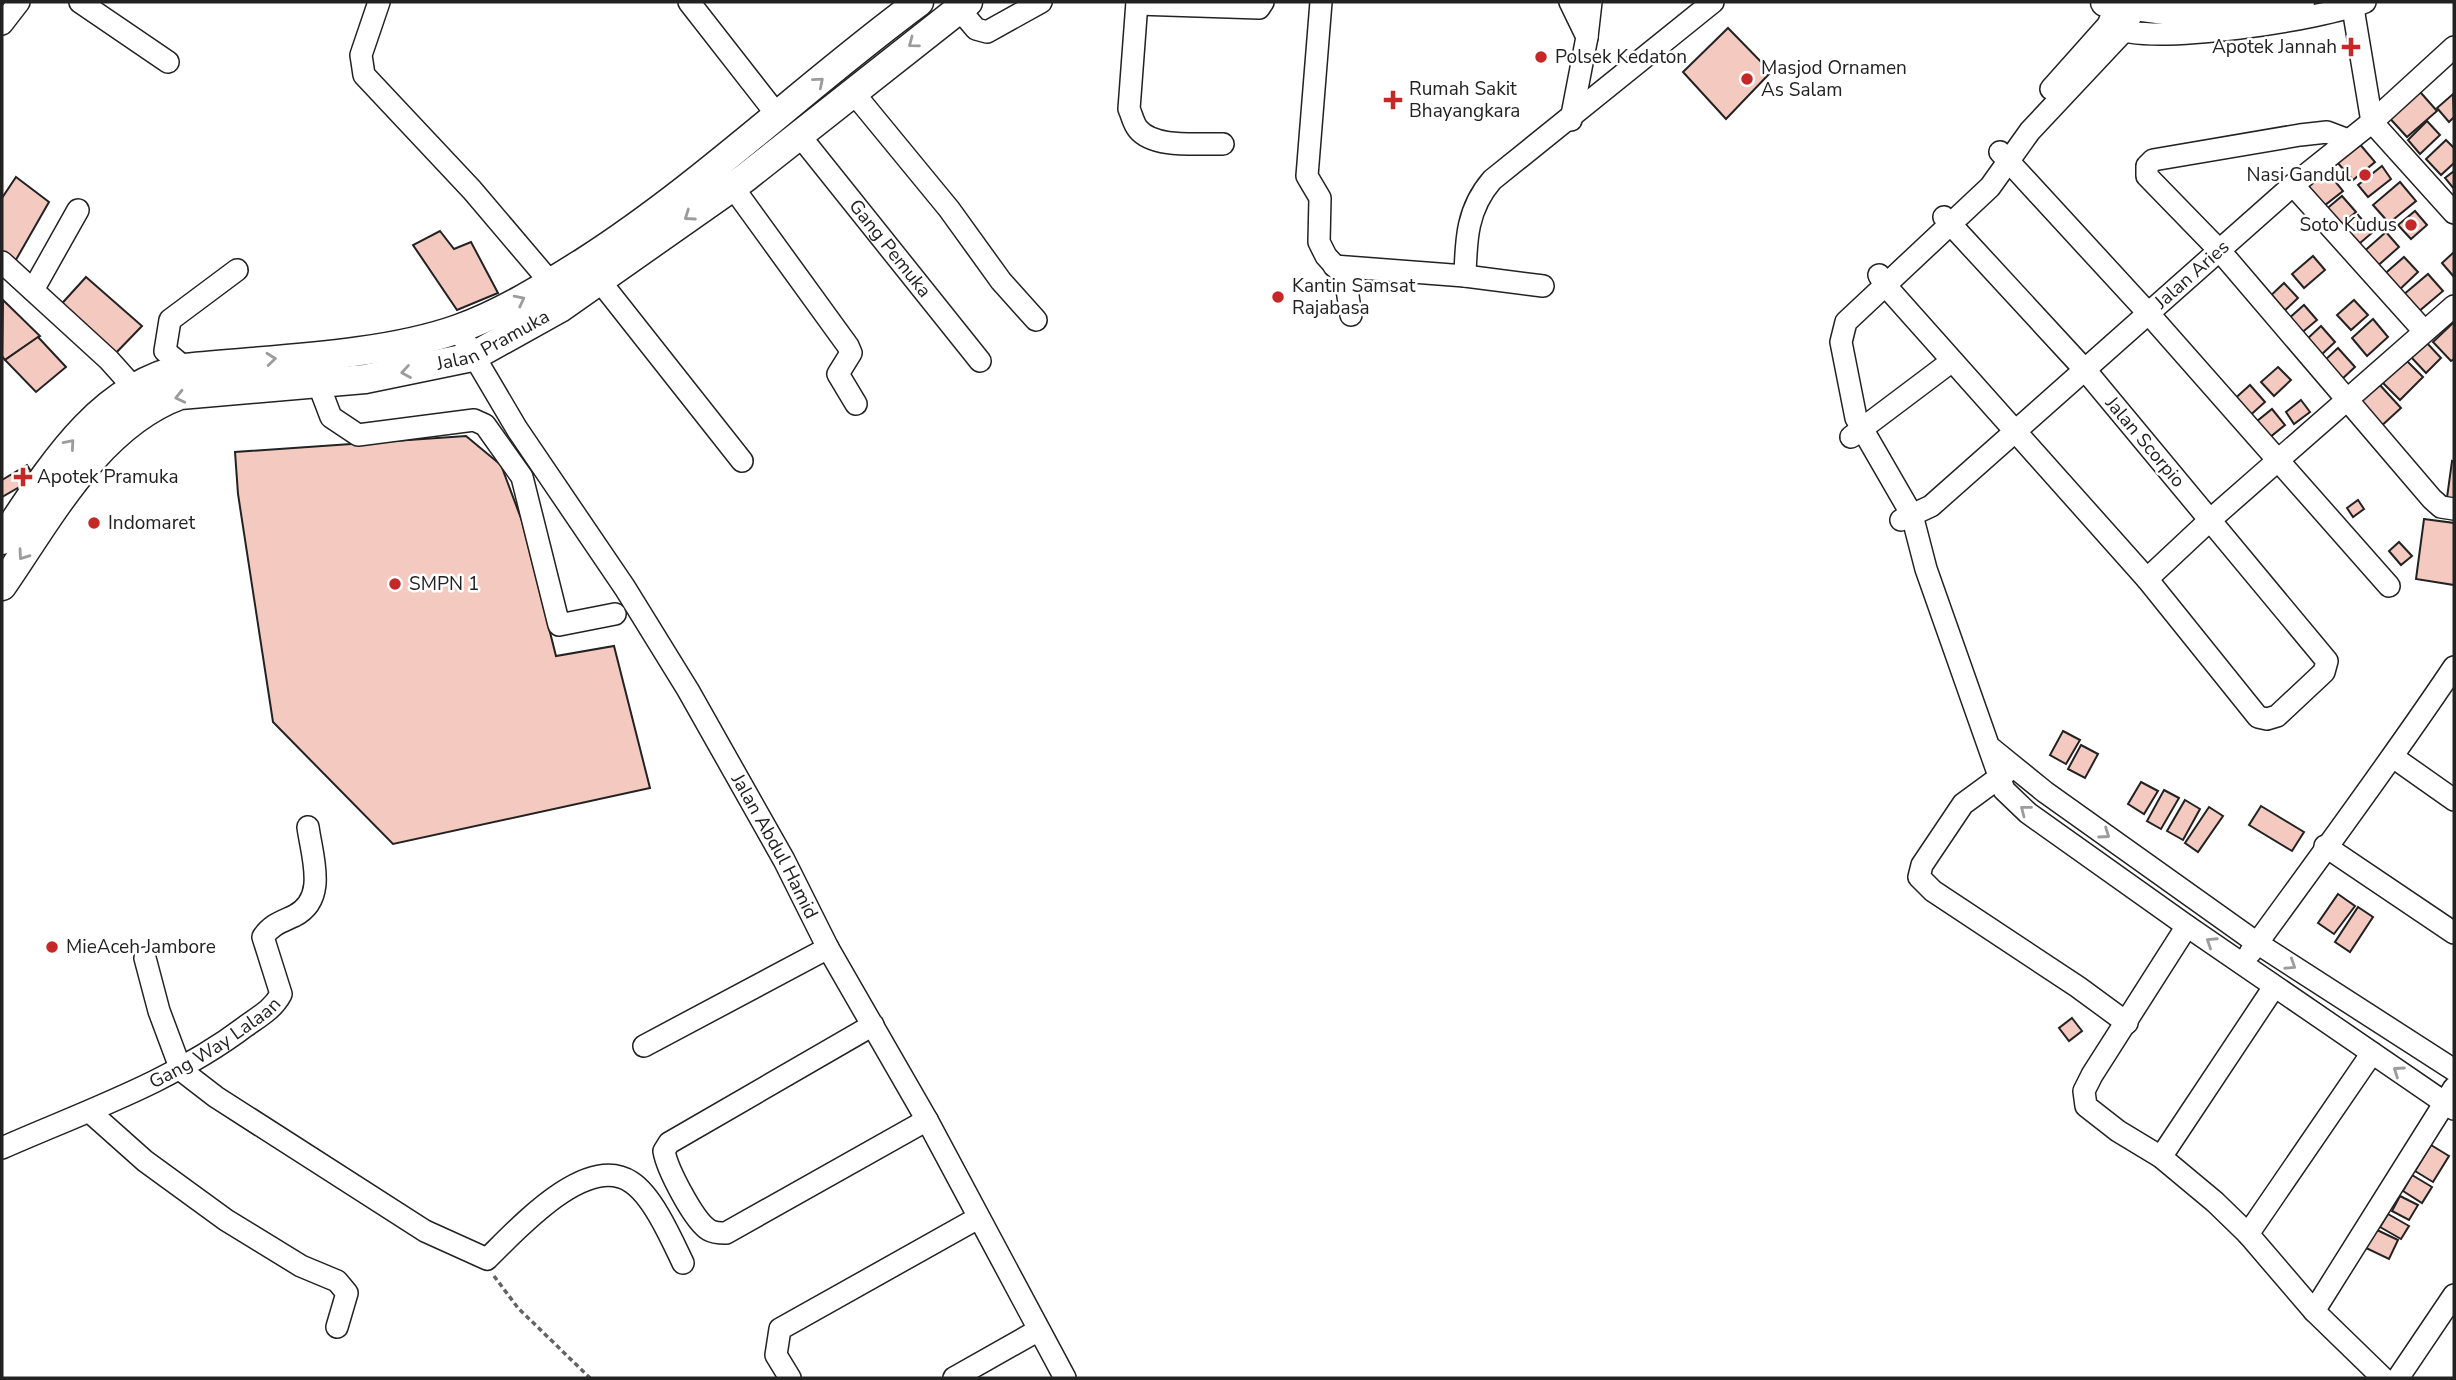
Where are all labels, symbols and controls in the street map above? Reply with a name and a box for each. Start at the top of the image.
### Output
place label: Apotek Jannah [2212,34,2337,60]
one-way arrow [909,35,921,47]
marker: Apotek Jannah [2343,39,2359,55]
place label: Polsek Kedaton [1555,44,1687,70]
marker: Polsek Kedaton [1533,49,1549,65]
place label: Masjod Ornamen As Salam [1761,55,1907,103]
marker: Masjod Ornamen As Salam [1739,71,1755,87]
place label: Rumah Sakit Bhayangkara [1409,76,1520,124]
one-way arrow [811,77,824,90]
marker: Rumah Sakit Bhayangkara [1383,90,1403,110]
place label: Nasi Gandul [2246,162,2351,188]
marker: Nasi Gandul [2357,167,2373,183]
street label: Gang Pemuka [843,194,937,303]
one-way arrow [684,208,697,220]
place label: Soto Kudus [2300,212,2397,238]
marker: Soto Kudus [2403,217,2419,233]
street label: Jalan Aries [2148,234,2235,315]
place label: Kantin Samsat Rajabasa [1292,273,1416,321]
marker: Kantin Samsat Rajabasa [1270,289,1286,305]
one-way arrow [513,294,525,308]
street label: Jalan Pramuka [433,303,554,377]
one-way arrow [265,352,276,367]
one-way arrow [400,364,412,379]
one-way arrow [174,388,186,403]
street label: Jalan Scorpio [2099,390,2191,493]
one-way arrow [62,440,74,453]
place label: Apotek Pramuka [37,464,178,490]
marker: Apotek Pramuka [15,469,31,485]
place label: Indomaret [108,510,195,536]
marker: Indomaret [86,515,102,531]
one-way arrow [19,547,31,560]
place label: SMPN 1 [409,571,479,597]
marker: SMPN 1 [387,576,403,592]
street label: Jalan Abdul Hamid [724,768,824,923]
one-way arrow [2020,806,2033,818]
one-way arrow [2097,826,2110,838]
place label: MieAceh Jambore [66,934,216,960]
one-way arrow [2205,937,2218,950]
marker: MieAceh Jambore [44,939,60,955]
one-way arrow [2283,957,2296,970]
street label: Gang Way Lalaan [145,992,287,1095]
one-way arrow [2393,1067,2406,1079]

